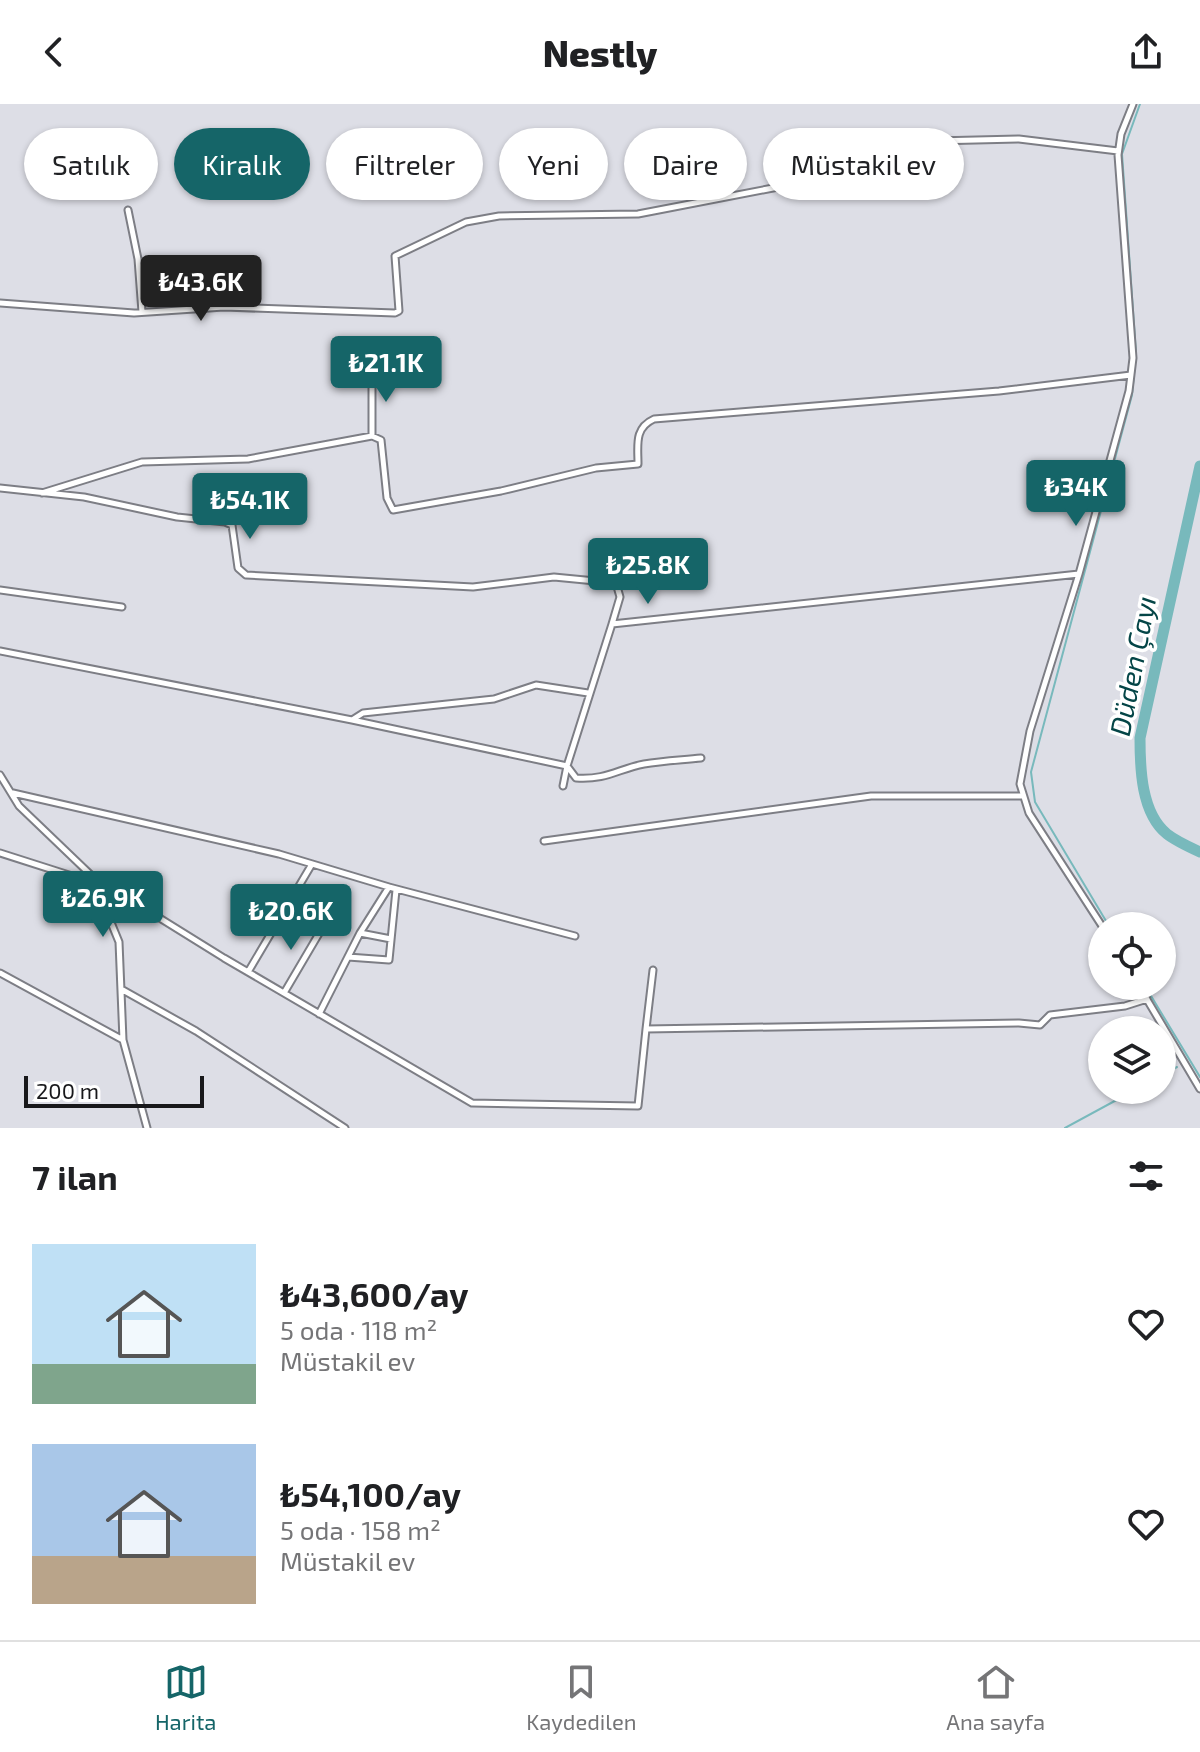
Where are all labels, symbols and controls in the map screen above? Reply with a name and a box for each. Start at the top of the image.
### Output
icon: back [32,30,76,74]
icon: share [1124,30,1168,74]
text: Nestly [543,31,657,74]
chip: Satılık [24,128,158,200]
chip: Kiralık [174,128,310,200]
chip: Filtreler [326,128,483,200]
chip: Yeni [499,128,608,200]
chip: Daire [624,128,747,200]
chip: Müstakil ev [763,128,964,200]
pin: ₺43.6K [136,255,266,323]
text: ₺43.6K [159,265,243,296]
pin: ₺21.1K [321,336,451,404]
text: ₺21.1K [349,346,423,377]
pin: ₺34K [1029,460,1123,528]
text: ₺34K [1044,470,1108,501]
pin: ₺54.1K [185,473,315,541]
text: ₺54.1K [210,483,290,514]
pin: ₺25.8K [583,538,713,606]
text: ₺25.8K [606,548,690,579]
water label: Düden Çayı [1102,593,1163,739]
pin: ₺26.9K [38,871,168,939]
text: ₺26.9K [61,881,145,912]
pin: ₺20.6K [226,884,356,952]
text: ₺20.6K [248,894,334,925]
map controls [1088,912,1176,1104]
button: locate [1088,912,1176,1000]
button: layers [1088,1016,1176,1104]
scale bar [24,1072,204,1108]
text: 200 m [36,1077,99,1103]
icon: filters [1124,1154,1168,1198]
text: 7 ilan [32,1156,118,1197]
text: ₺43,600/ay [280,1273,468,1314]
icon: home [96,1276,192,1372]
icon: heart [1124,1302,1168,1346]
text: 5 oda · 118 m² [280,1314,437,1345]
text: Müstakil ev [280,1345,415,1376]
text: ₺54,100/ay [280,1473,461,1514]
icon: home [96,1476,192,1572]
icon: heart [1124,1502,1168,1546]
text: 5 oda · 158 m² [280,1514,441,1545]
text: Müstakil ev [280,1545,415,1576]
tab: Harita [155,1660,216,1734]
tab: Kaydedilen [526,1660,636,1734]
tab: Ana sayfa [946,1660,1045,1734]

